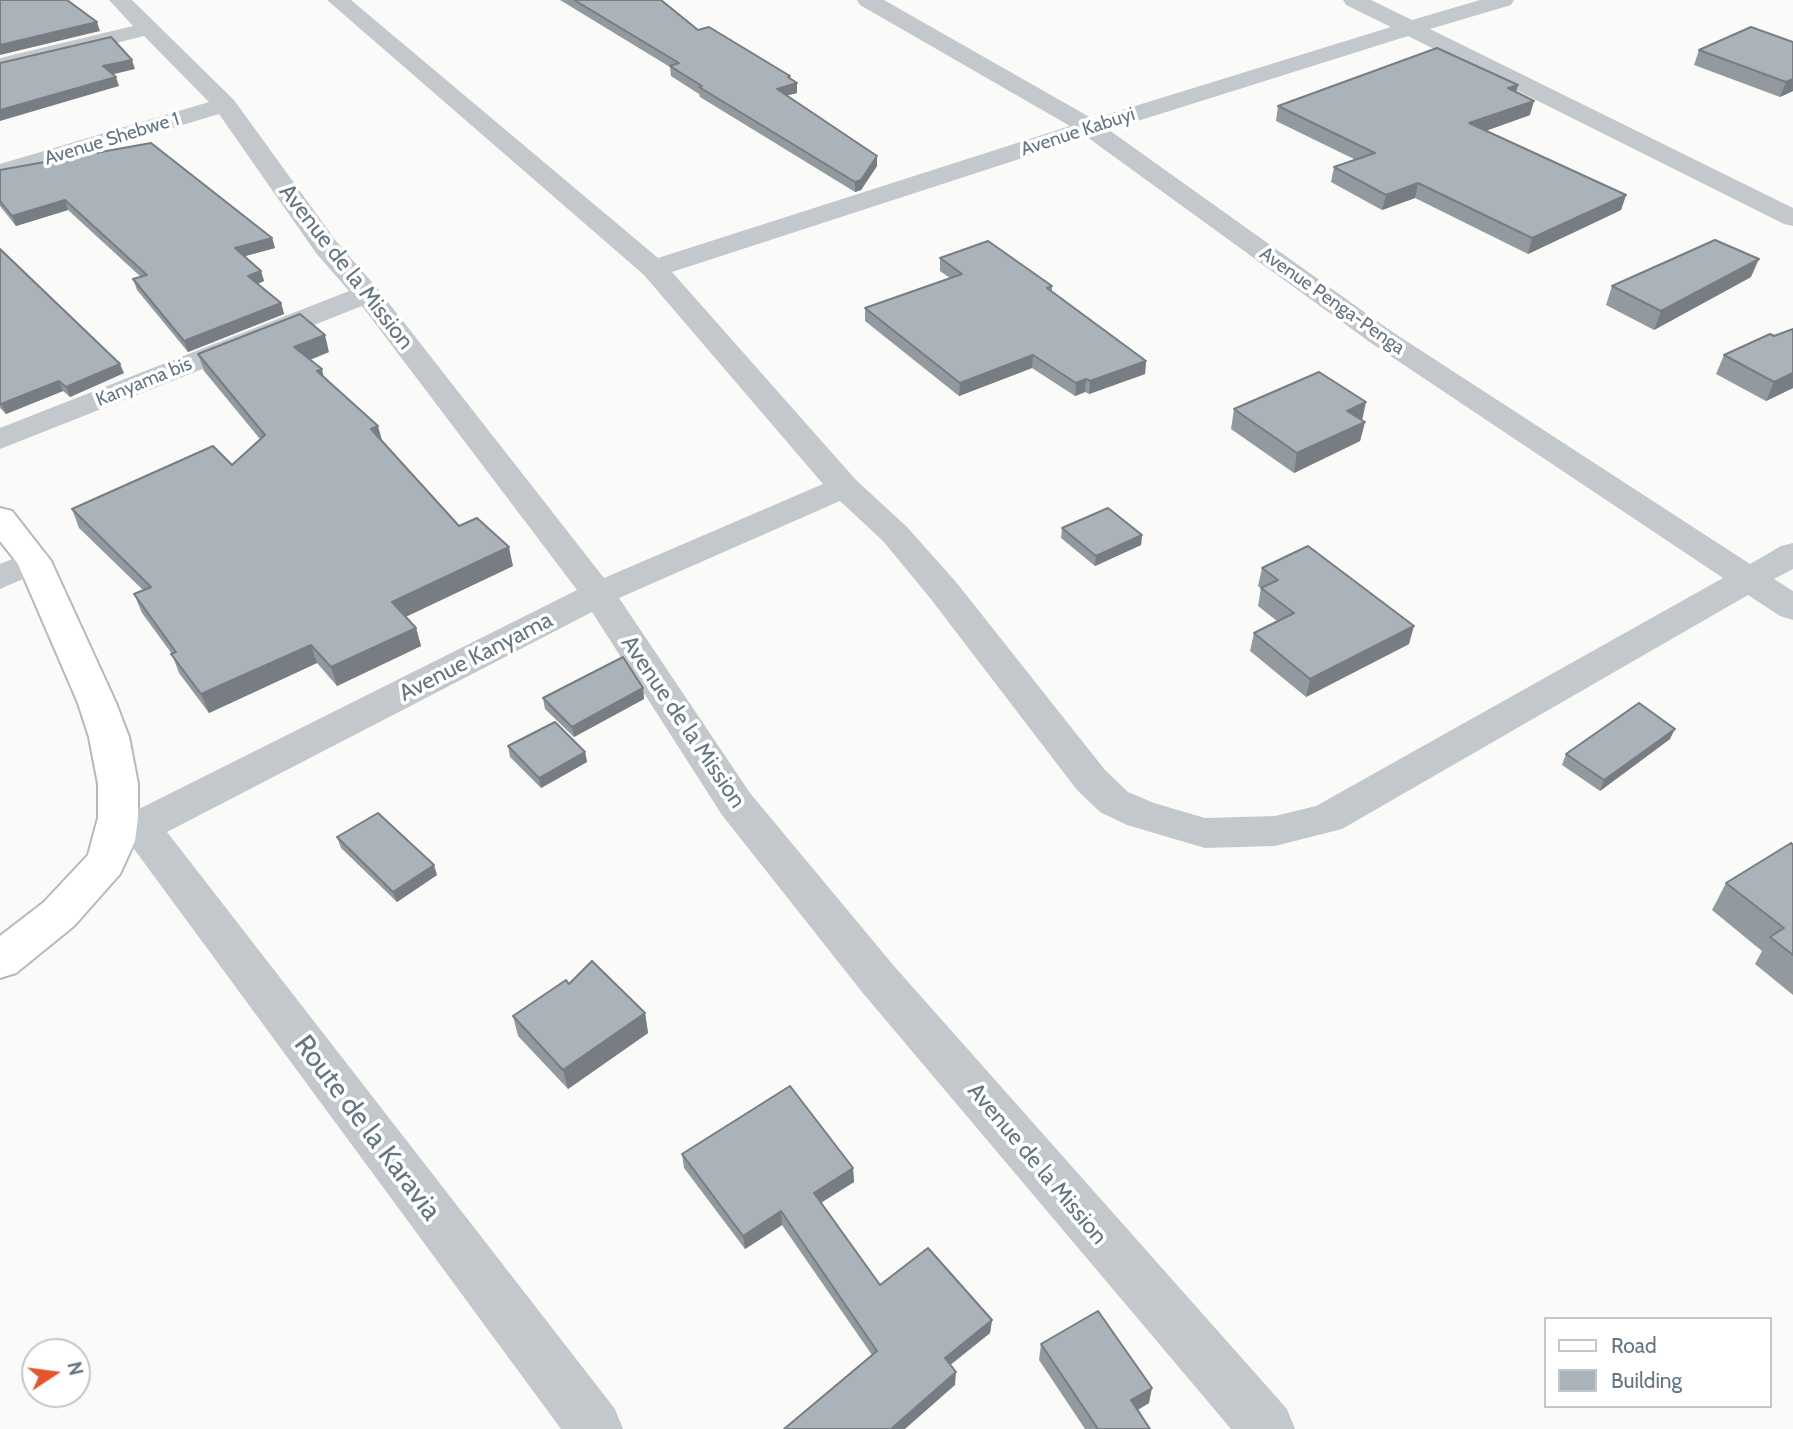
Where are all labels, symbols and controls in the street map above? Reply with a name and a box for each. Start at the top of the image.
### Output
street label: Avenue Kabuyi [1018,103,1138,161]
street label: Avenue Shebwe 1 [42,108,182,170]
street label: Avenue de la Mission [273,179,419,355]
street label: Avenue Penga-Penga [1255,242,1409,360]
street label: Kanyama bis [93,352,195,412]
street label: Avenue Kanyama [395,606,557,708]
street label: Avenue de la Mission [615,630,751,814]
street label: Route de la Karavia [286,1029,448,1227]
street label: Avenue de la Mission [961,1078,1113,1250]
legend [1545,1317,1772,1408]
text: Road [1611,1333,1657,1358]
north arrow [21,1338,91,1408]
text: N [62,1359,88,1378]
text: Building [1611,1368,1682,1393]

